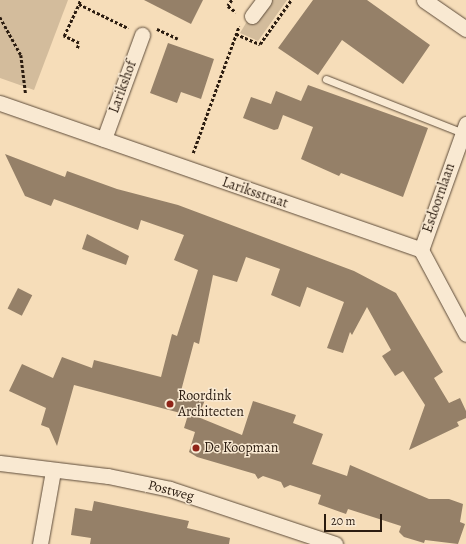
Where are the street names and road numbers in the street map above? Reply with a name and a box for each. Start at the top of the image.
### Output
street label: Larikshof [106,58,140,116]
street label: Esdoornlaan [419,161,459,235]
street label: Lariksstraat [220,174,290,212]
street label: Postweg [146,477,196,505]

